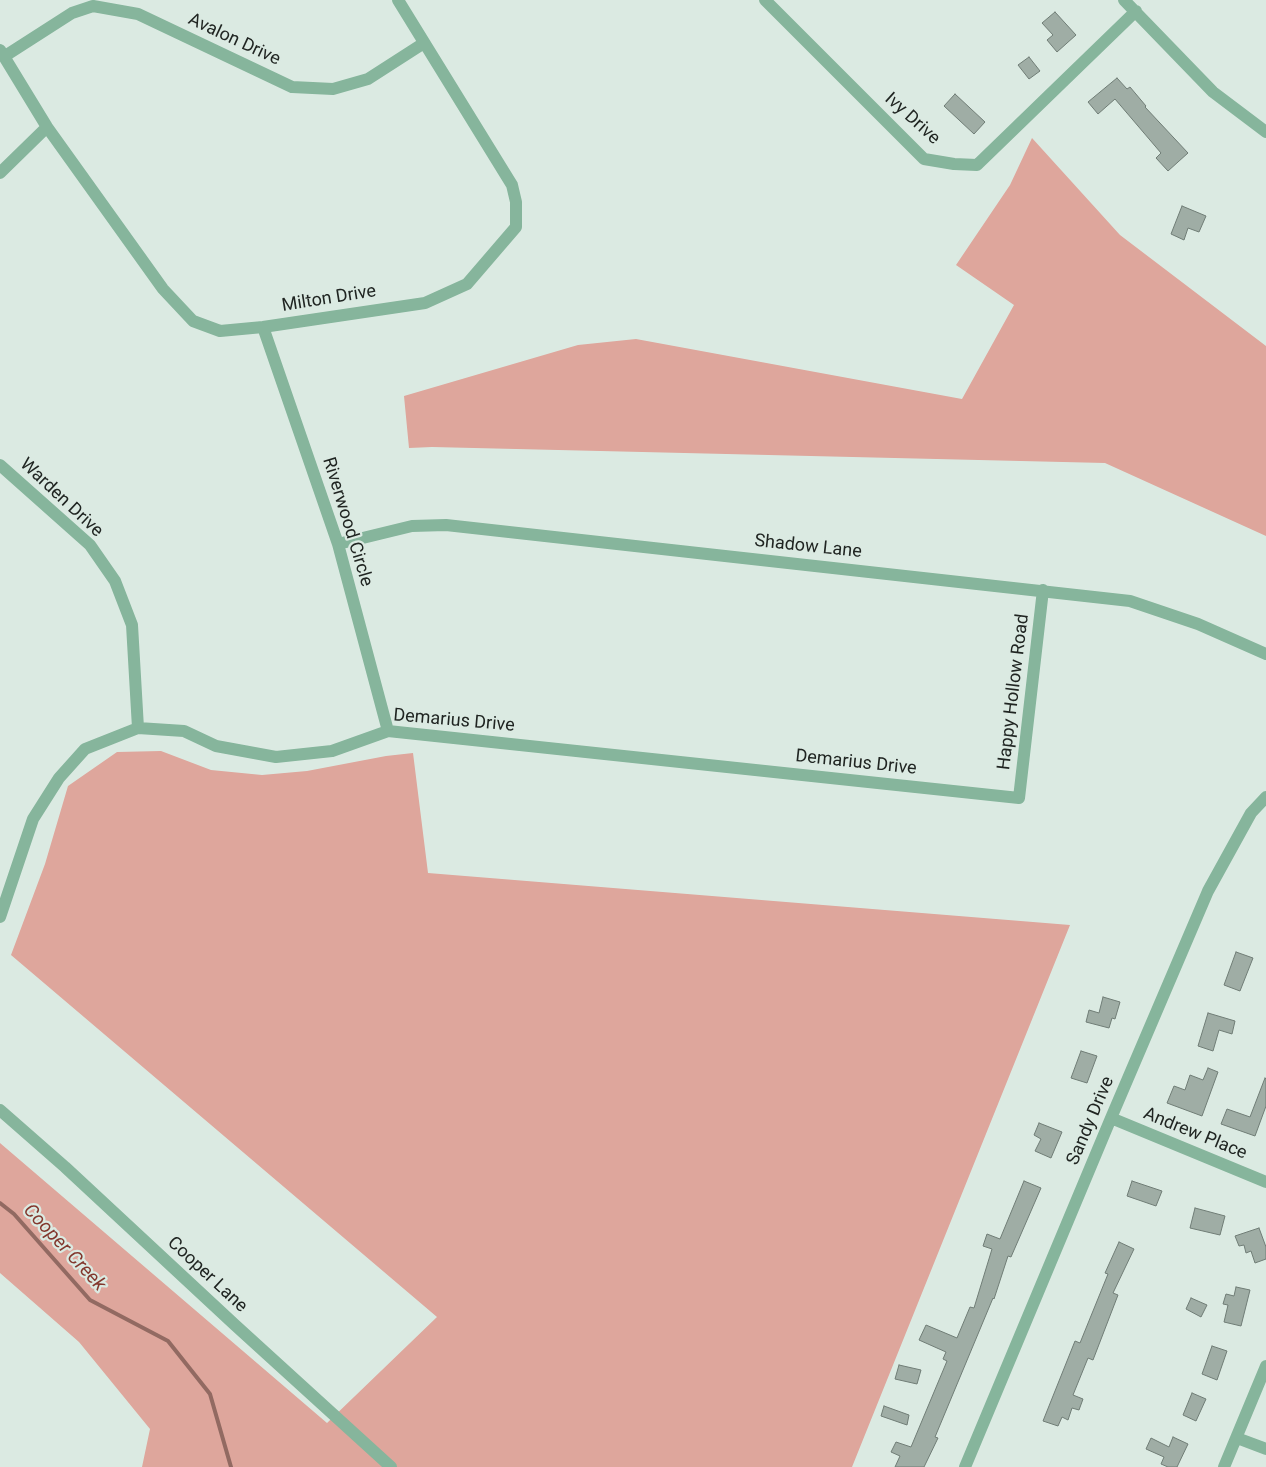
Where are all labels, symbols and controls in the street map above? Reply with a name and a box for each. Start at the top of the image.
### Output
street label: Avalon Drive [184,9,284,71]
street label: Ivy Drive [880,89,944,149]
street label: Milton Drive [280,281,378,317]
street label: Warden Drive [15,454,107,542]
street label: Riverwood Circle [317,455,377,589]
street label: Shadow Lane [753,531,863,563]
street label: Happy Hollow Road [994,613,1034,771]
street label: Demarius Drive [393,705,515,737]
street label: Demarius Drive [794,746,918,780]
street label: Sandy Drive [1063,1074,1119,1168]
street label: Andrew Place [1140,1103,1250,1165]
water label: Cooper Creek [18,1200,110,1296]
street label: Cooper Lane [163,1233,251,1317]

